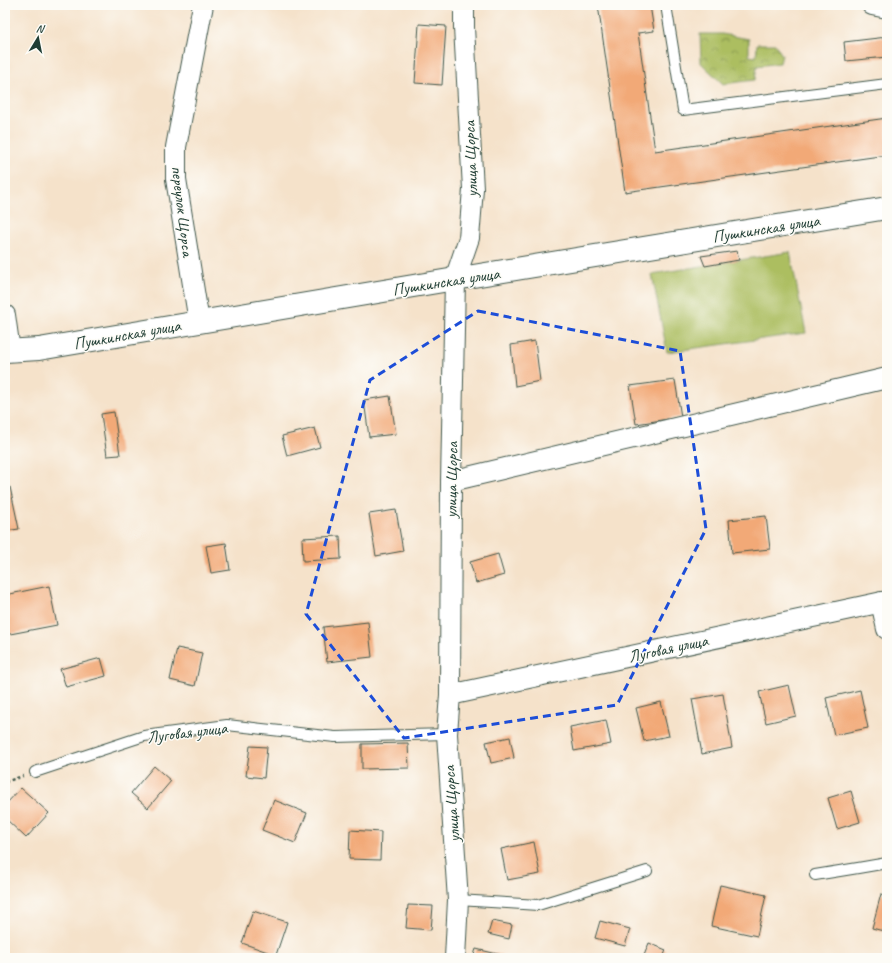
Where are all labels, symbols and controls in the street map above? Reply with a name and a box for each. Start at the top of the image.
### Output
north arrow [18,18,58,58]
text: N [35,21,46,36]
street label: улица Щорса [459,119,482,199]
street label: переулок Щорса [167,164,199,260]
street label: Пушкинская улица [711,209,823,247]
street label: Пушкинская улица [391,262,503,300]
street label: Пушкинская улица [72,314,184,354]
street label: улица Щорса [440,440,463,519]
street label: Луговая улица [626,629,711,667]
street label: Луговая улица [146,717,230,748]
street label: улица Щорса [438,764,465,844]

